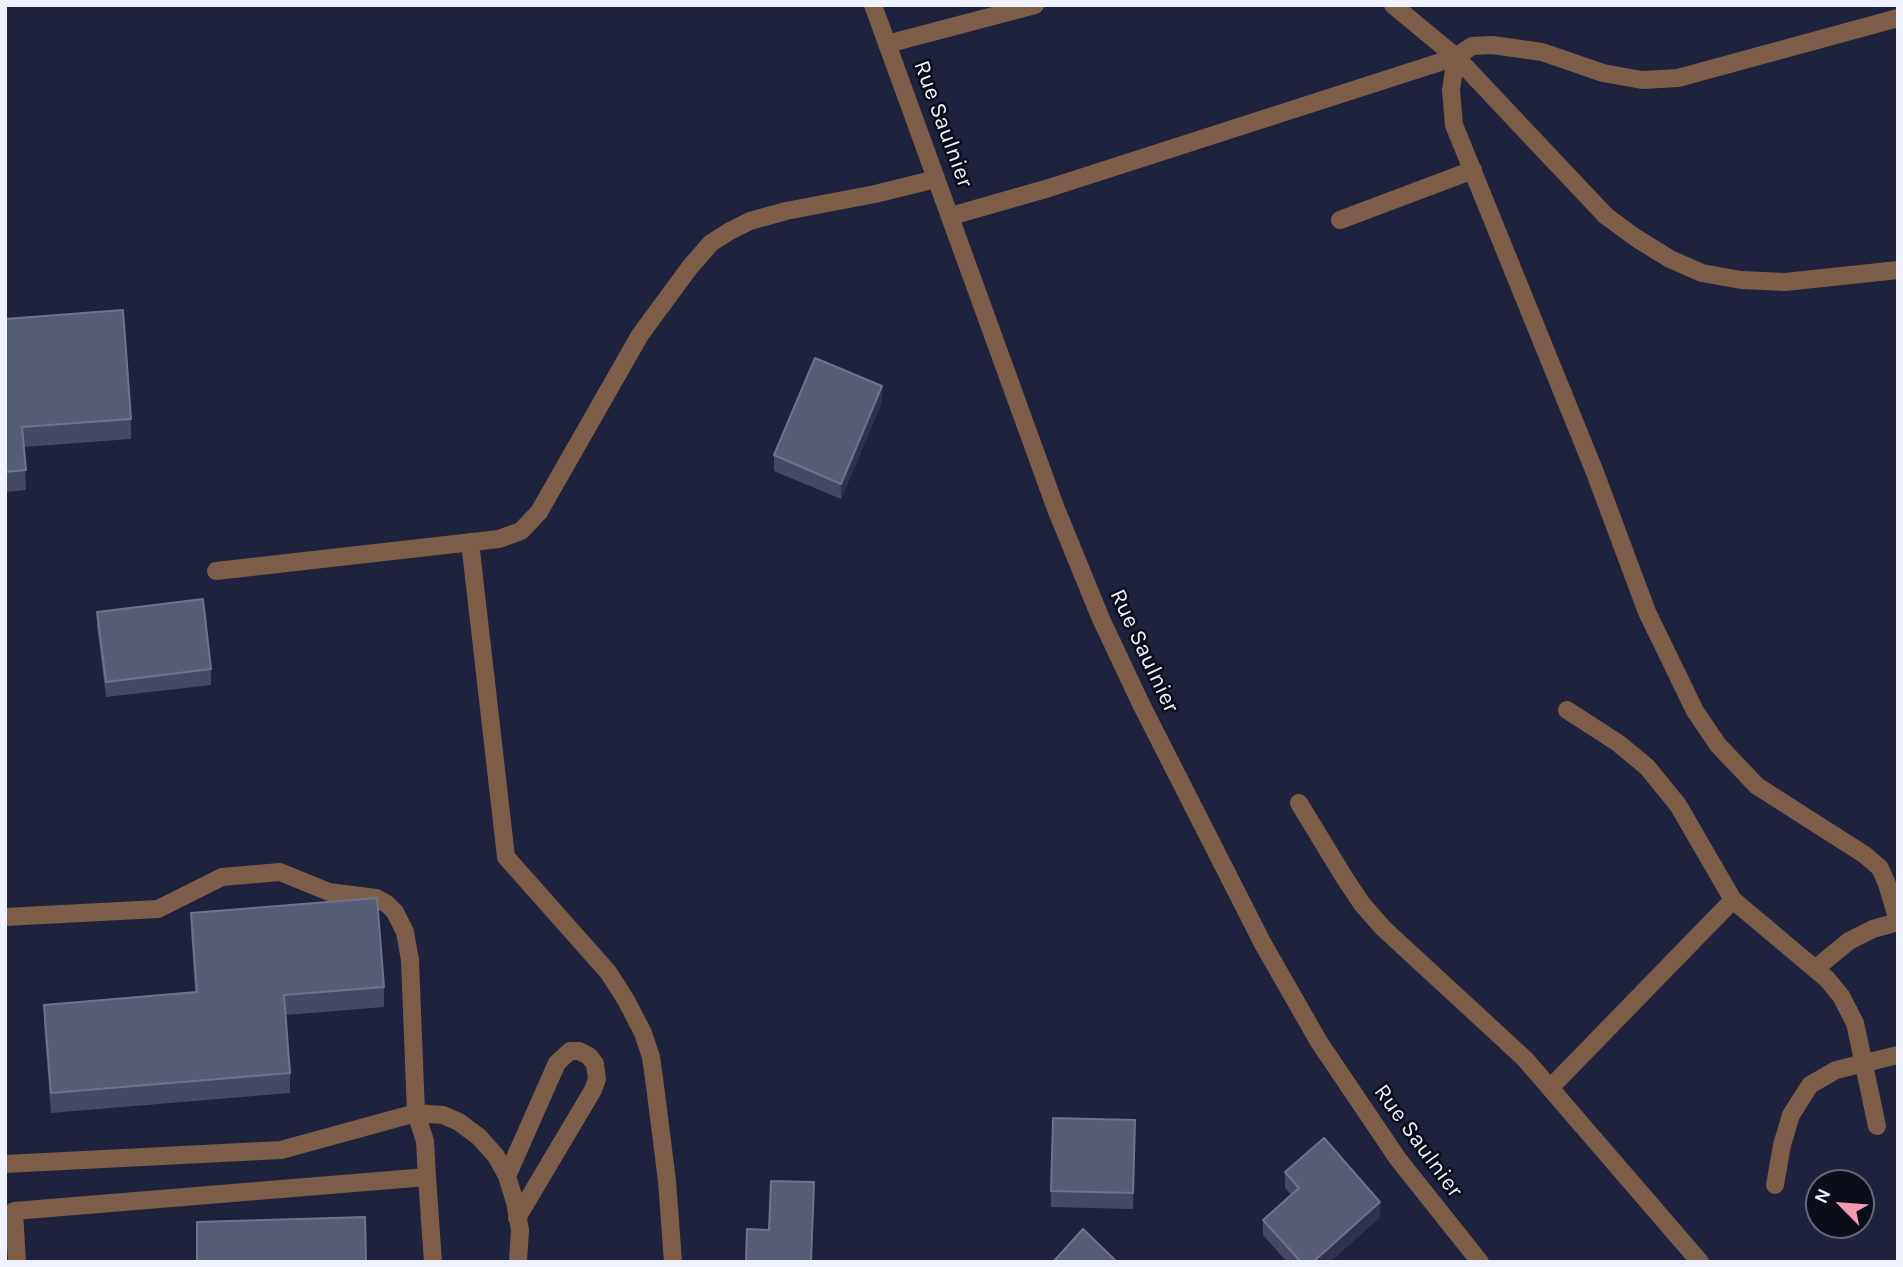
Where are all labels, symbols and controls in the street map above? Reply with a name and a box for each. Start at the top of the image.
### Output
street label: Rue Saulnier [907,57,979,191]
street label: Rue Saulnier [1103,585,1185,717]
street label: Rue Saulnier [1368,1079,1468,1203]
north arrow [1805,1169,1875,1239]
text: N [1810,1185,1836,1207]

